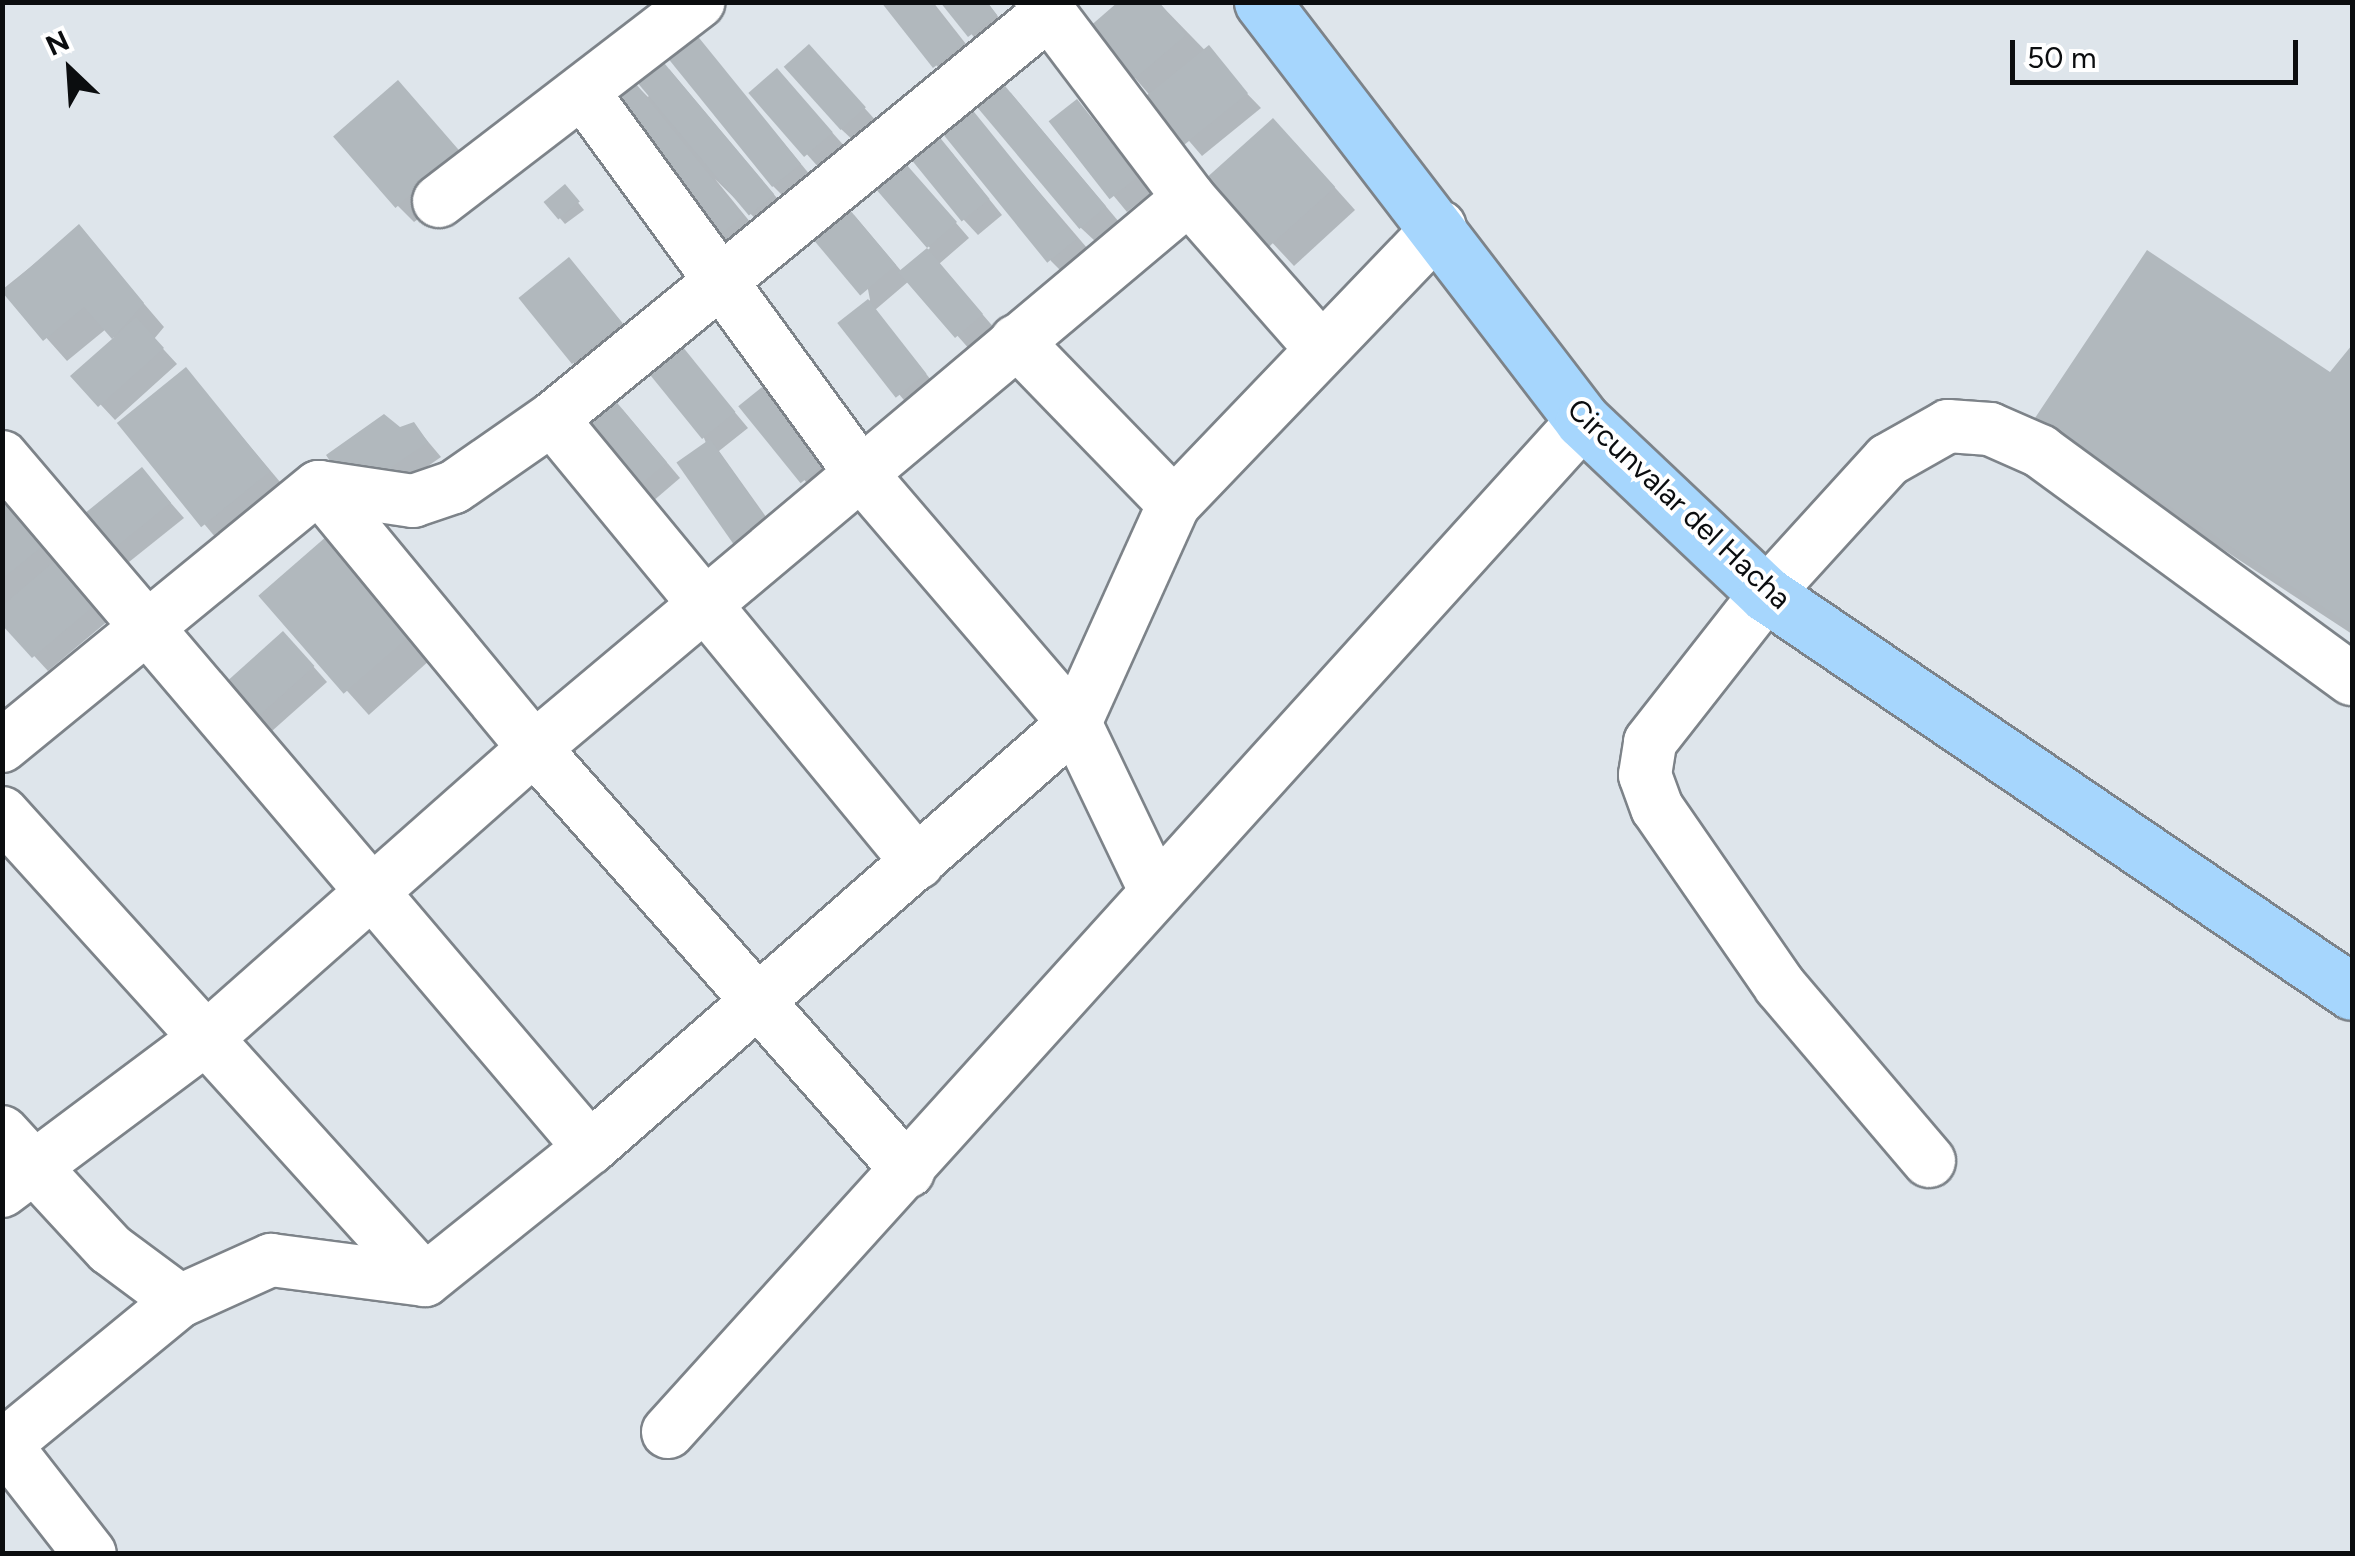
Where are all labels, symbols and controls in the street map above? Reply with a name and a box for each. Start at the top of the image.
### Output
north arrow [20,20,120,120]
scale bar [2015,20,2302,82]
text: N [40,23,74,63]
text: 50 m [2027,39,2096,76]
street label: Circunvalar del Hacha [1560,391,1798,617]

